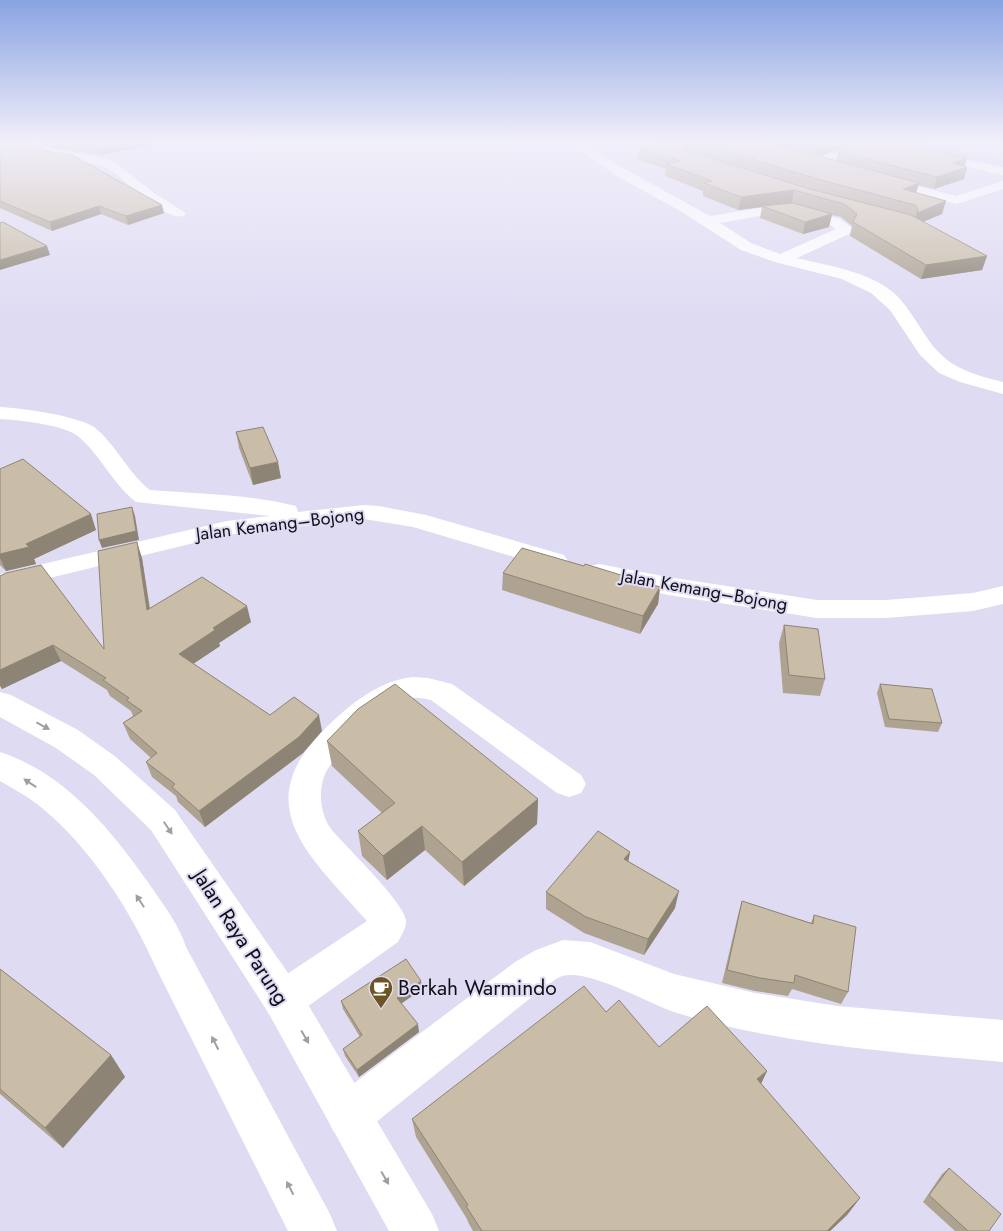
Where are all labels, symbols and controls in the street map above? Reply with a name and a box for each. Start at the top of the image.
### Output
street label: Jalan Kemang–Bojong [192,501,366,547]
street label: Jalan Kemang–Bojong [616,562,790,617]
one-way arrow [36,722,50,730]
one-way arrow [23,778,37,787]
one-way arrow [163,821,173,834]
street label: Jalan Raya Parung [184,860,296,1011]
one-way arrow [135,894,144,907]
place label: Berkah Warmindo [398,973,557,1003]
cafe icon: Berkah Warmindo [368,975,394,1009]
one-way arrow [300,1030,309,1044]
one-way arrow [211,1036,219,1051]
one-way arrow [381,1171,389,1186]
one-way arrow [286,1180,294,1195]

